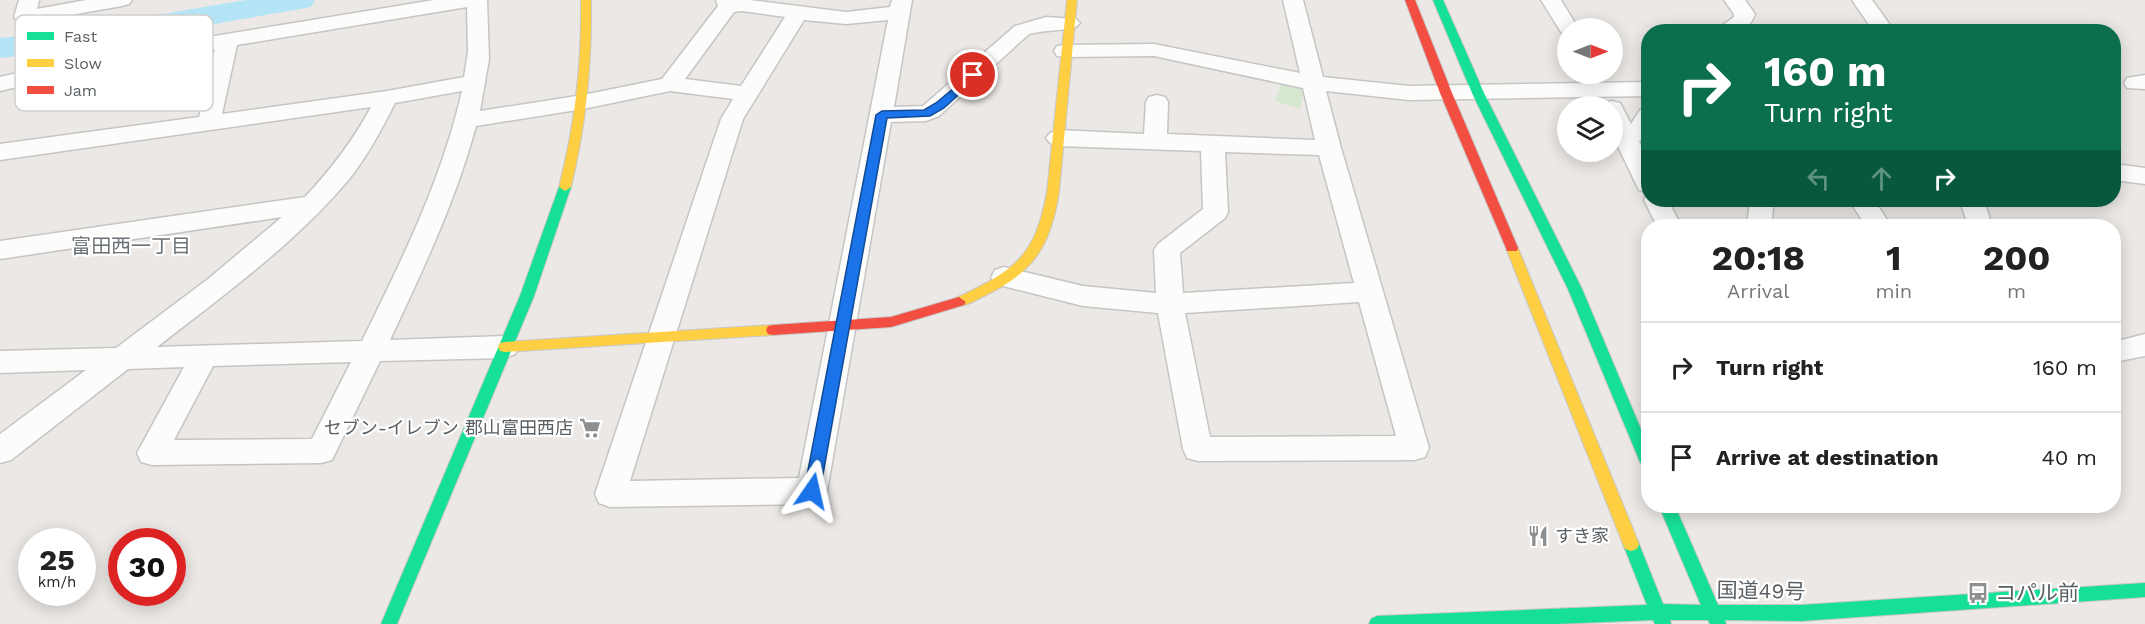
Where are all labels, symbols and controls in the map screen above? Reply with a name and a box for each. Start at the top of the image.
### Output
legend [15,15,213,111]
north arrow [1557,18,1623,84]
map controls [1557,18,1623,162]
text: Fast [64,27,97,46]
text: 160 m [1764,47,1887,96]
icon: right [1665,48,1743,126]
pin [947,49,998,100]
text: Slow [64,54,102,73]
icon: arrive [956,58,989,91]
text: Jam [64,81,97,100]
button: layers [1557,96,1623,162]
text: Turn right [1764,97,1893,129]
icon: left [1802,162,1835,195]
icon: ahead [1865,162,1898,195]
icon: right [1928,162,1961,195]
district label: 富田西一丁目 [71,234,191,258]
text: 20:18 [1711,237,1805,279]
text: 1 [1886,237,1902,279]
text: 200 [1983,237,2051,279]
text: Arrival [1727,279,1789,303]
text: min [1875,279,1912,303]
text: m [2007,279,2026,303]
icon: right [1665,351,1698,384]
text: Turn right [1716,355,1823,380]
text: 160 m [2033,355,2097,380]
supermarket icon: セブン-イレブン 郡山富田西店 [578,416,602,440]
place label: セブン-イレブン 郡山富田西店 [324,417,573,438]
icon: arrive [1665,441,1698,474]
text: Arrive at destination [1716,445,1939,470]
text: 40 m [2041,445,2097,470]
position arrow [780,459,844,523]
restaurant icon: すき家 [1526,524,1550,548]
place label: すき家 [1555,525,1609,546]
speed limit sign: 30 [108,528,186,606]
text: 25 [39,542,75,577]
text: km/h [38,573,76,591]
street label: 国道49号 [1716,577,1806,604]
place label: コパル前 [1995,580,2079,605]
bus stop icon: コパル前 [1966,581,1990,605]

